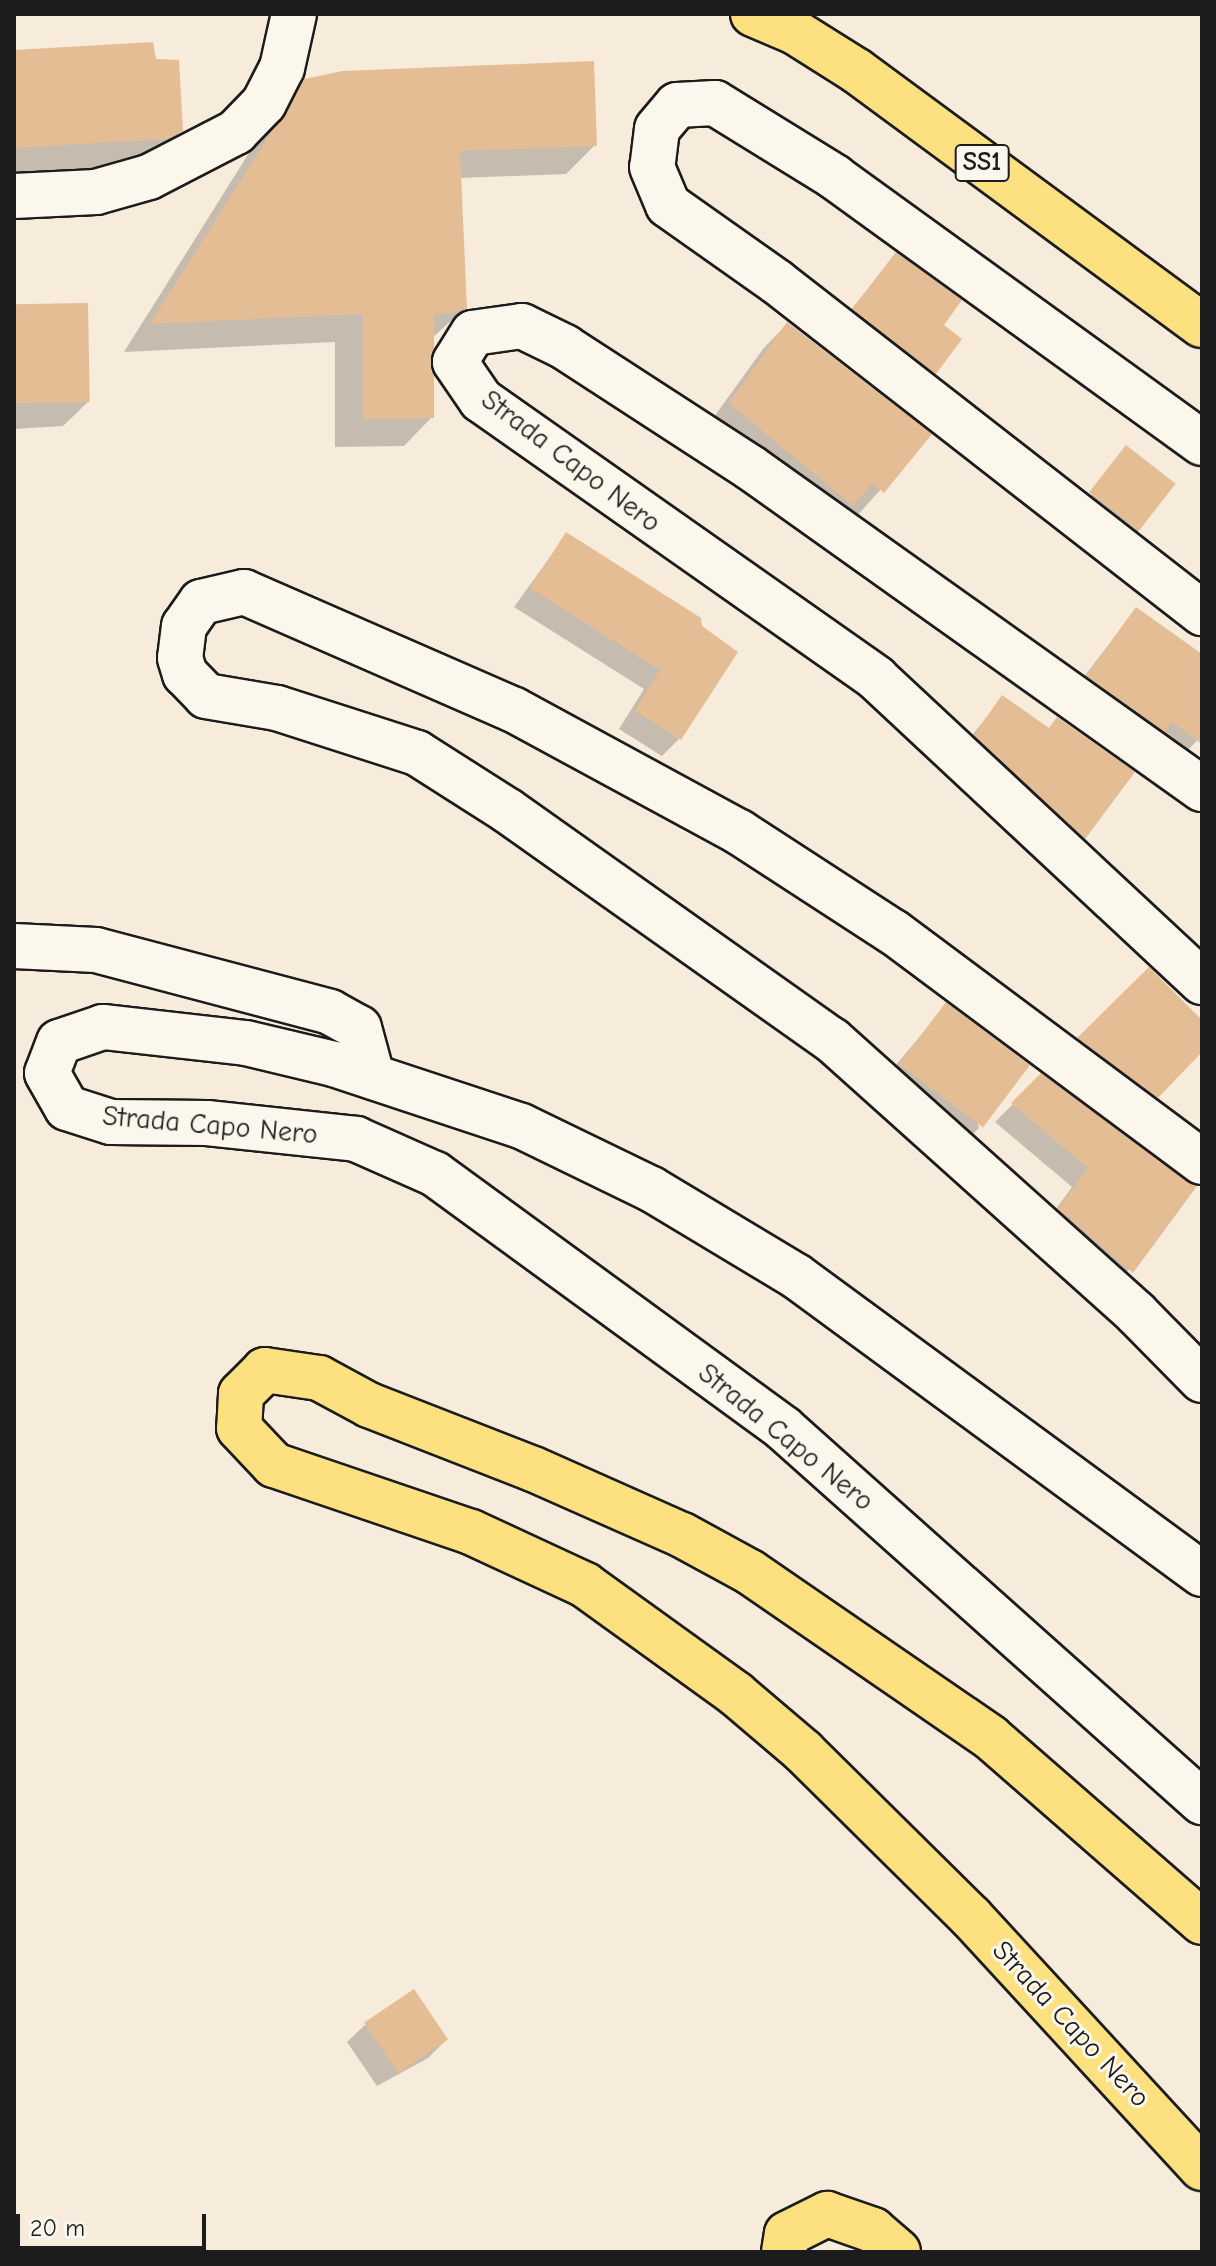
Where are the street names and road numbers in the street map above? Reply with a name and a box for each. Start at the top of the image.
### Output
road number: SS1 [954,141,1010,185]
street label: Strada Capo Nero [475,383,667,539]
street label: Strada Capo Nero [101,1099,319,1151]
street label: Strada Capo Nero [692,1356,880,1518]
street label: Strada Capo Nero [985,1934,1157,2114]

